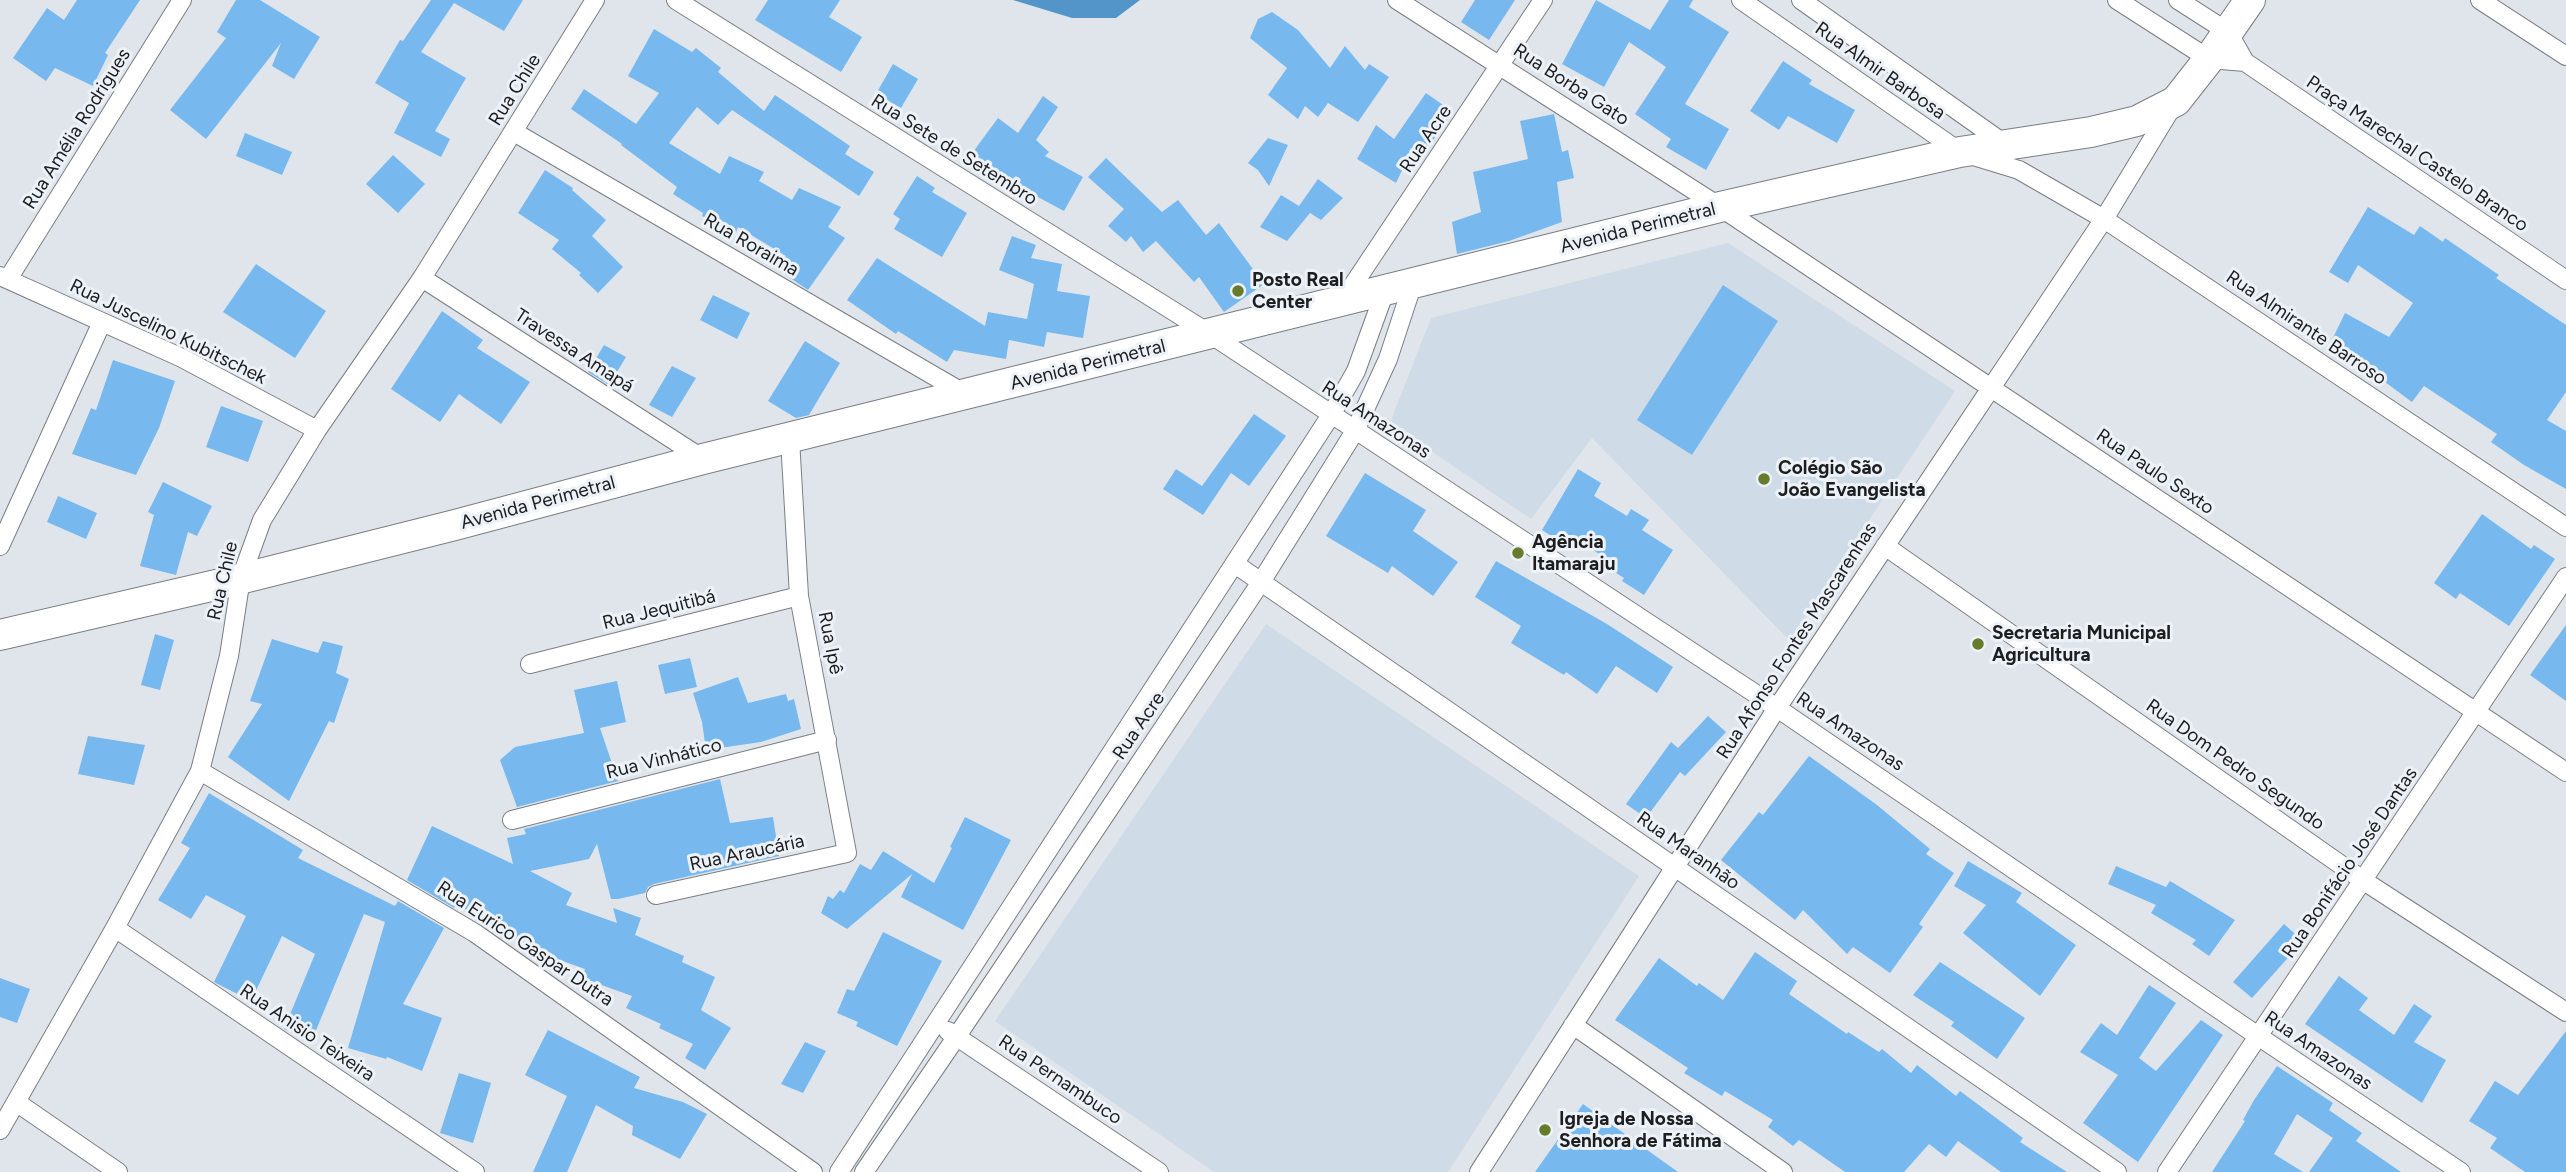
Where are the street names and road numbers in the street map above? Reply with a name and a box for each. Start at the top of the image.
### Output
street label: Rua Almir Barbosa [1810,17,1950,125]
street label: Rua Borba Gato [1509,39,1633,131]
street label: Rua Amélia Rodrigues [18,44,136,214]
street label: Rua Chile [484,50,546,130]
street label: Praça Marechal Castelo Branco [2302,71,2532,237]
street label: Rua Sete de Setembro [867,90,1041,210]
street label: Rua Acre [1395,101,1457,177]
street label: Avenida Perimetral [1558,198,1718,258]
street label: Rua Roraima [699,209,803,281]
street label: Rua Almirante Barroso [2222,266,2390,390]
street label: Rua Juscelino Kubitschek [66,274,270,390]
street label: Travessa Amapá [510,304,638,398]
street label: Avenida Perimetral [1008,335,1168,395]
street label: Rua Amazonas [1317,376,1435,464]
street label: Rua Paulo Sexto [2092,424,2218,520]
street label: Avenida Perimetral [458,471,618,535]
street label: Rua Afonso Fontes Mascarenhas [1712,519,1882,763]
street label: Rua Chile [203,539,243,623]
street label: Rua Jequitibá [600,585,718,635]
street label: Rua Ipê [813,610,847,676]
street label: Rua Acre [1108,688,1170,764]
street label: Rua Amazonas [1792,688,1908,776]
street label: Rua Dom Pedro Segundo [2141,695,2329,835]
street label: Rua Vinhático [604,734,724,784]
street label: Rua Bonifácio José Dantas [2278,763,2422,963]
street label: Rua Maranhão [1632,807,1744,895]
street label: Rua Araucária [687,830,807,876]
street label: Rua Eurico Gaspar Dutra [433,877,617,1011]
street label: Rua Anisio Teixeira [235,979,379,1087]
street label: Rua Amazonas [2260,1007,2376,1095]
street label: Rua Pernambuco [994,1030,1126,1130]

